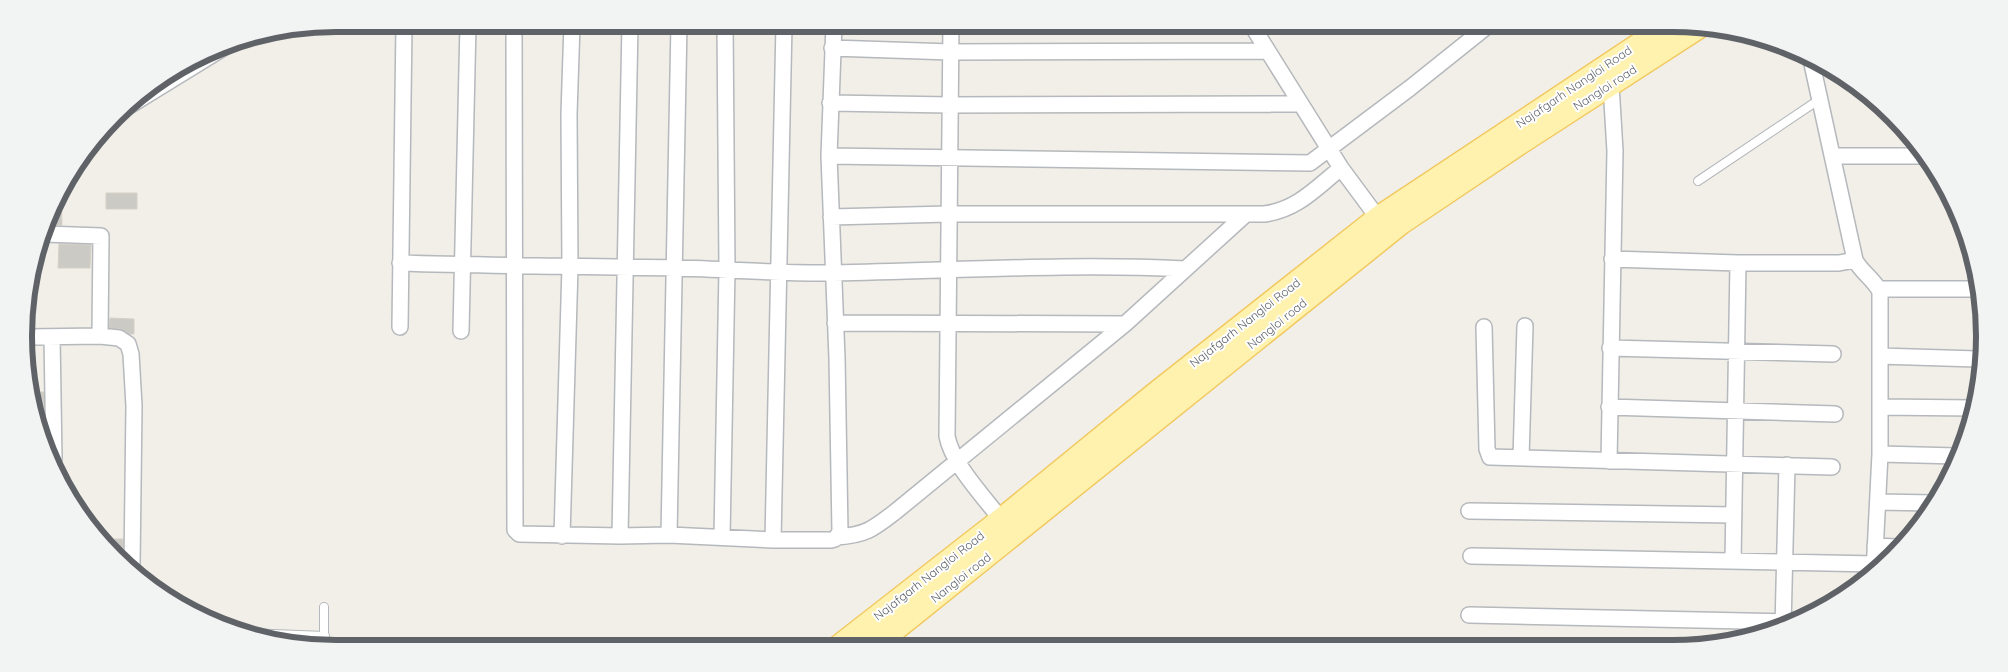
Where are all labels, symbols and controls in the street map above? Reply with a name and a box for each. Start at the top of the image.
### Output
street label: Najafgarh Nangloi Road [1513,42,1634,131]
street label: Nangloi road [1570,62,1639,114]
street label: Najafgarh Nangloi Road [1186,275,1303,370]
street label: Nangloi road [1244,295,1310,352]
street label: Najafgarh Nangloi Road [870,528,987,623]
street label: Nangloi road [928,549,994,606]

